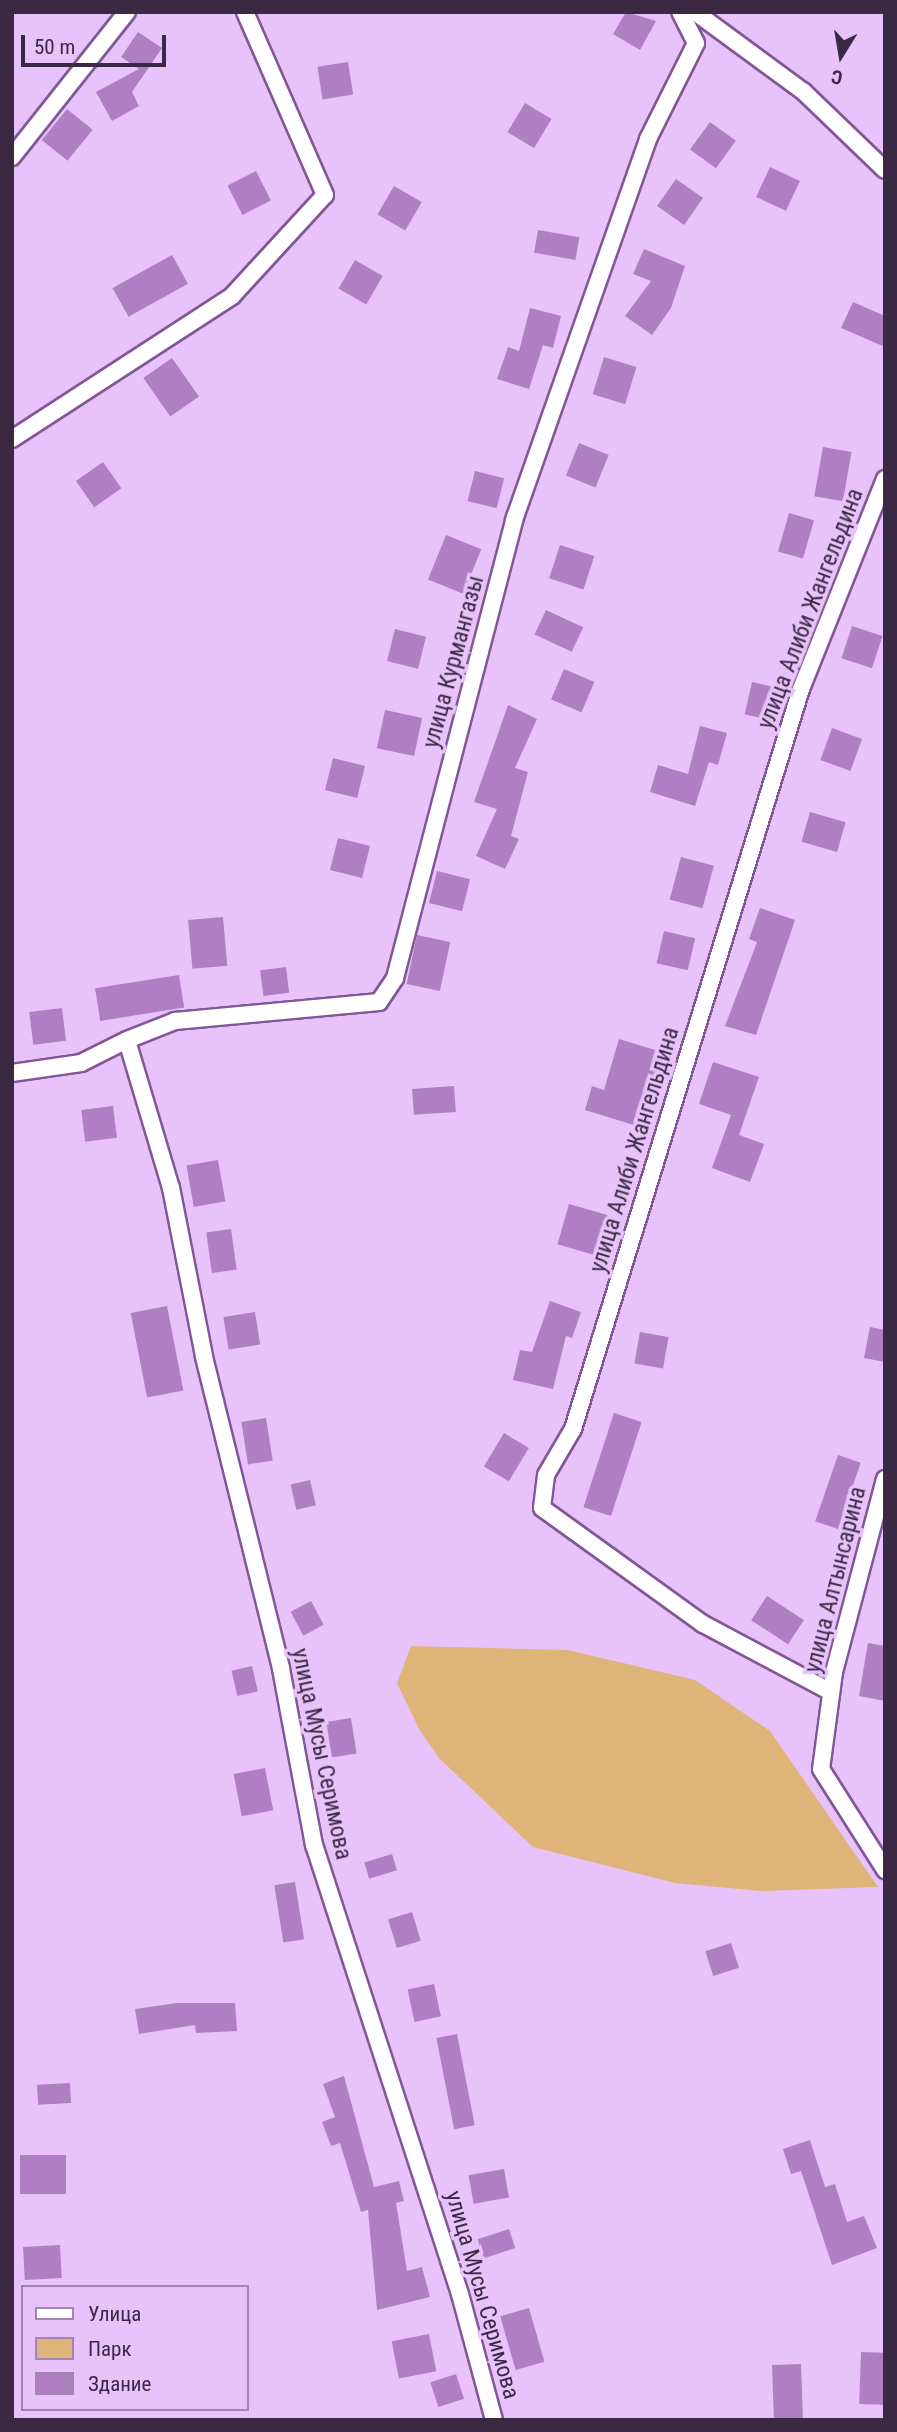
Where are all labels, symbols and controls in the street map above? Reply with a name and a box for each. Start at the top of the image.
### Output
scale bar [24,21,170,65]
north arrow [806,21,876,91]
text: 50 m [34,35,75,59]
text: С [829,65,844,89]
street label: улица Алиби Жангельдина [752,485,870,733]
street label: улица Курмангазы [418,573,490,751]
street label: улица Алиби Жангельдина [584,1024,686,1276]
street label: улица Алтынсарина [800,1484,872,1676]
street label: улица Мусы Серимова [285,1646,357,1862]
street label: улица Мусы Серимова [439,2188,525,2402]
legend [21,2285,248,2411]
text: Улица [88,2302,141,2326]
text: Парк [88,2337,132,2361]
text: Здание [88,2372,151,2396]

